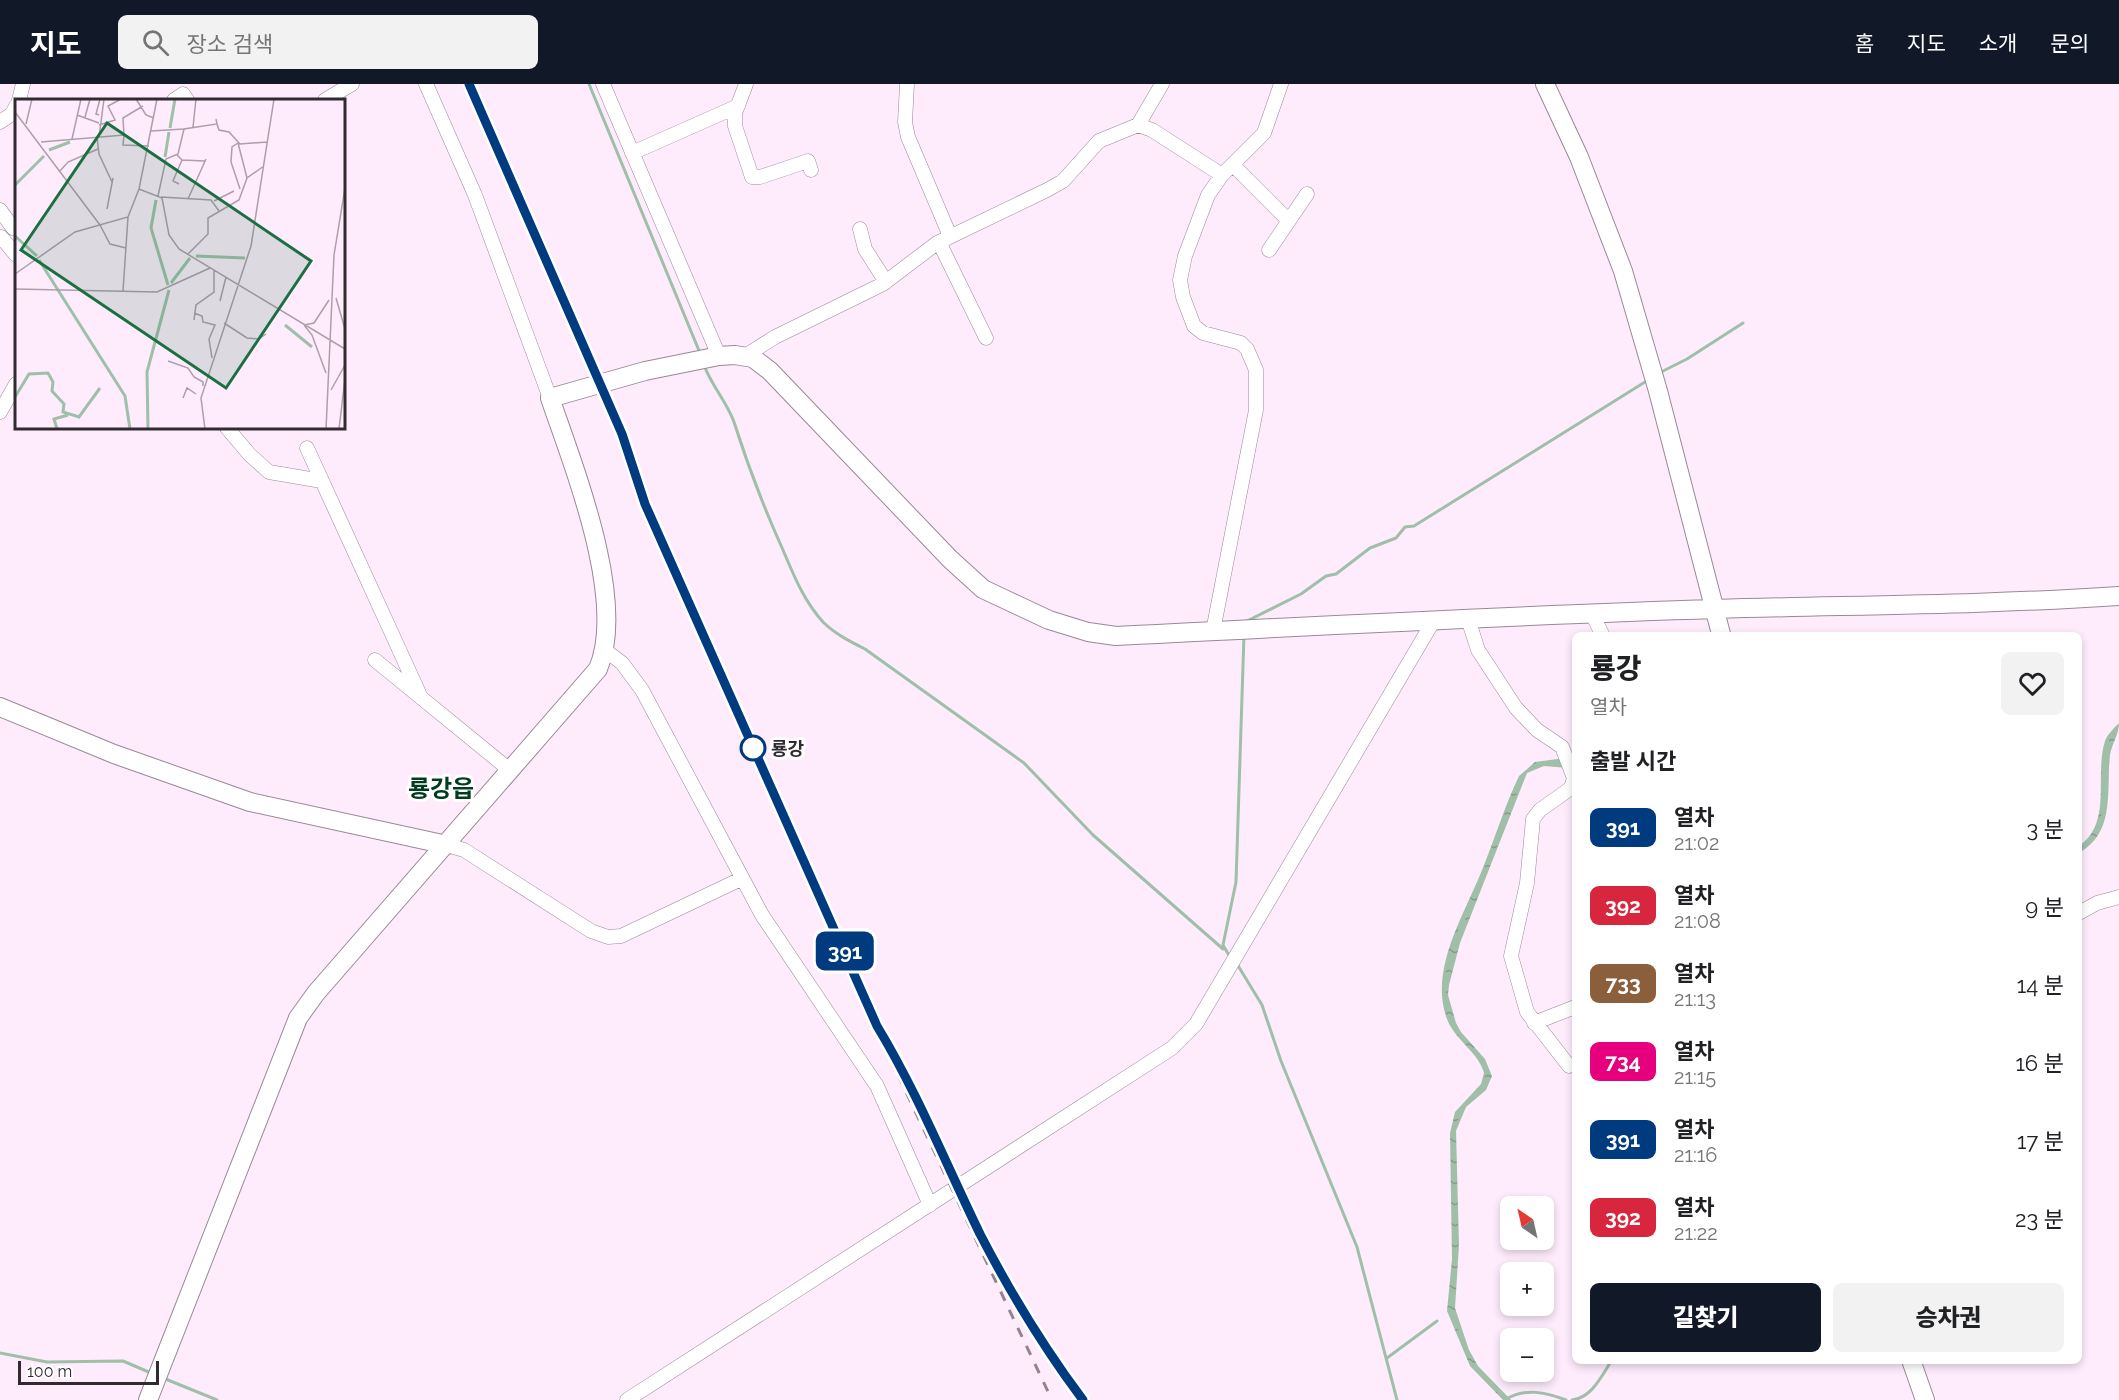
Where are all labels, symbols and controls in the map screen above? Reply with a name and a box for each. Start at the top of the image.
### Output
search box [118,15,538,69]
icon: search [139,26,172,59]
text: 지도 [30,28,82,61]
text: 장소 검색 [187,31,273,57]
text: 홈 [1855,31,1874,56]
text: 지도 [1907,31,1946,56]
text: 소개 [1979,31,2017,56]
text: 문의 [2050,31,2089,56]
inset map [15,99,345,429]
text: 룡강 [1590,652,1642,685]
button: heart [2001,652,2064,715]
text: 열차 [1590,695,1627,719]
marker: 룡강 [740,735,766,761]
place label: 룡강 [771,738,805,759]
text: 출발 시간 [1590,748,1676,774]
district label: 룡강읍 [408,774,474,803]
text: 열차 [1674,804,1714,830]
text: 391 [1606,815,1640,840]
text: 3 분 [2026,816,2064,842]
text: 21:02 [1674,831,1719,855]
text: 열차 [1674,882,1714,908]
text: 392 [1605,893,1641,918]
text: 9 분 [2025,894,2064,920]
text: 21:08 [1674,909,1721,933]
line badge: 391 [810,932,880,970]
text: 391 [828,939,862,964]
text: 열차 [1674,960,1714,986]
text: 733 [1605,971,1641,996]
text: 14 분 [2017,972,2064,998]
text: 21:13 [1674,987,1716,1011]
text: 열차 [1674,1038,1714,1064]
text: 734 [1605,1049,1641,1074]
text: 16 분 [2015,1050,2064,1076]
text: 21:15 [1674,1065,1716,1089]
text: 열차 [1674,1116,1714,1142]
text: 391 [1606,1127,1640,1152]
text: 17 분 [2017,1128,2064,1154]
text: 21:16 [1674,1143,1717,1167]
text: 열차 [1674,1194,1714,1220]
north arrow [1500,1196,1554,1250]
map controls [1500,1196,1554,1382]
text: 392 [1605,1205,1641,1230]
text: 23 분 [2015,1206,2064,1232]
text: 21:22 [1674,1221,1718,1245]
button: + [1500,1262,1554,1316]
button: 길찾기 [1590,1283,1821,1352]
button: 승차권 [1833,1283,2064,1352]
button: − [1500,1328,1554,1382]
scale bar [18,1358,159,1386]
text: 100 m [27,1362,72,1381]

